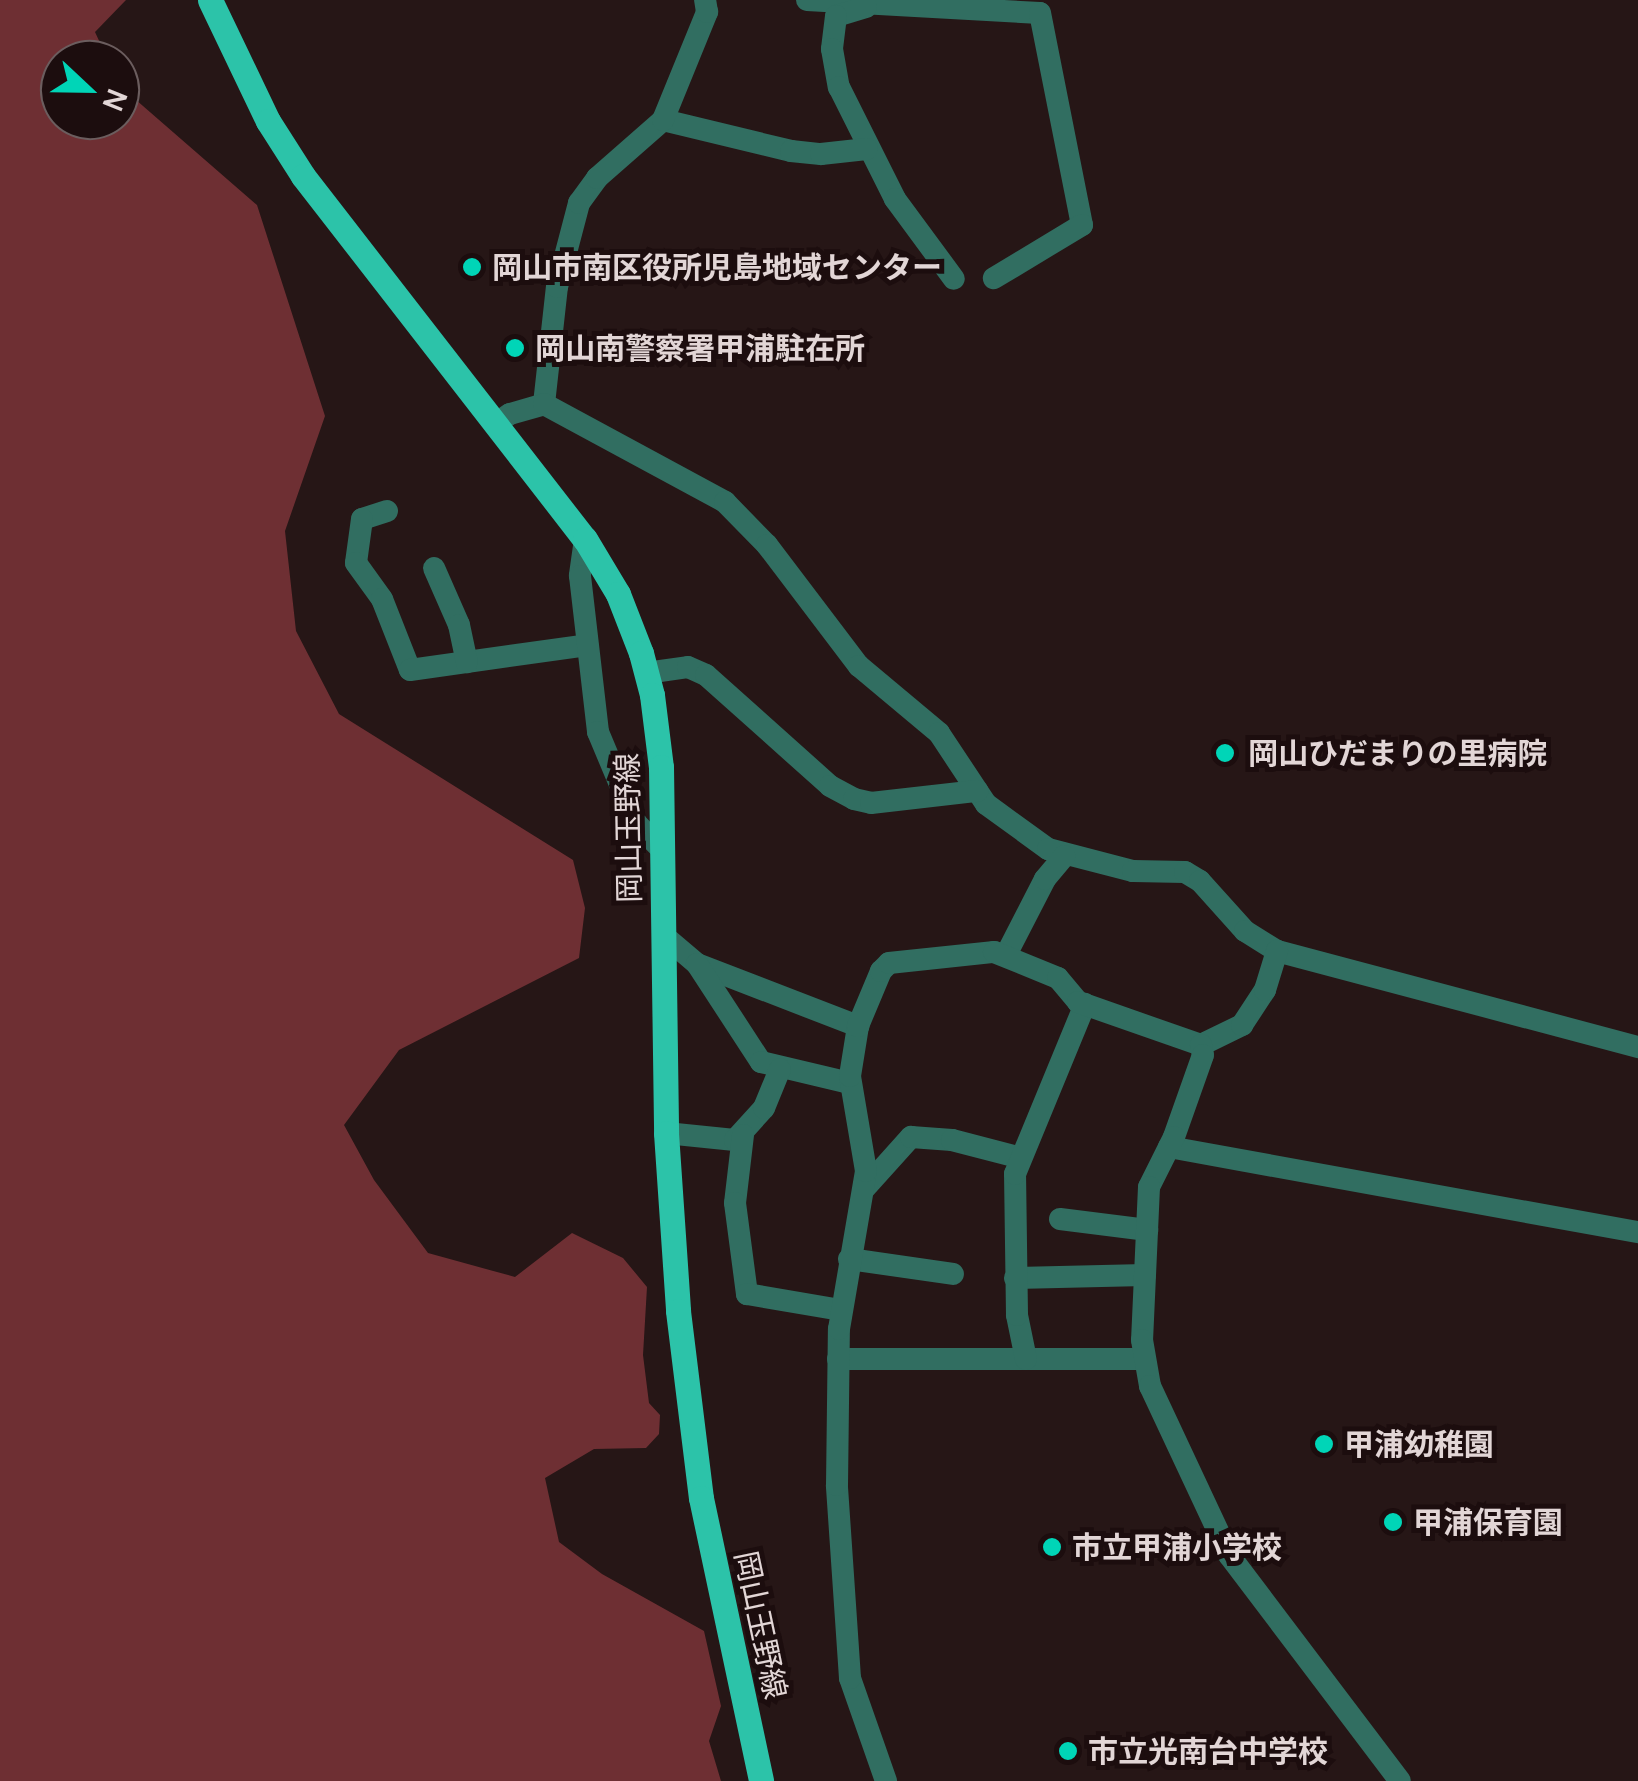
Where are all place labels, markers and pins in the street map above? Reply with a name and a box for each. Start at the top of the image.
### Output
place label: 岡山市南区役所児島地域センター [492,249,942,285]
marker: 岡山市南区役所児島地域センター [461,256,483,278]
place label: 岡山南警察署甲浦駐在所 [535,330,865,366]
marker: 岡山南警察署甲浦駐在所 [504,337,526,359]
place label: 岡山ひだまりの里病院 [1248,735,1548,771]
marker: 岡山ひだまりの里病院 [1212,740,1238,766]
place label: 甲浦幼稚園 [1344,1426,1494,1462]
marker: 甲浦幼稚園 [1313,1433,1335,1455]
place label: 甲浦保育園 [1413,1504,1563,1540]
marker: 甲浦保育園 [1382,1511,1404,1533]
place label: 市立甲浦小学校 [1072,1529,1282,1565]
marker: 市立甲浦小学校 [1041,1536,1063,1558]
place label: 市立光南台中学校 [1088,1733,1328,1769]
marker: 市立光南台中学校 [1057,1740,1079,1762]

